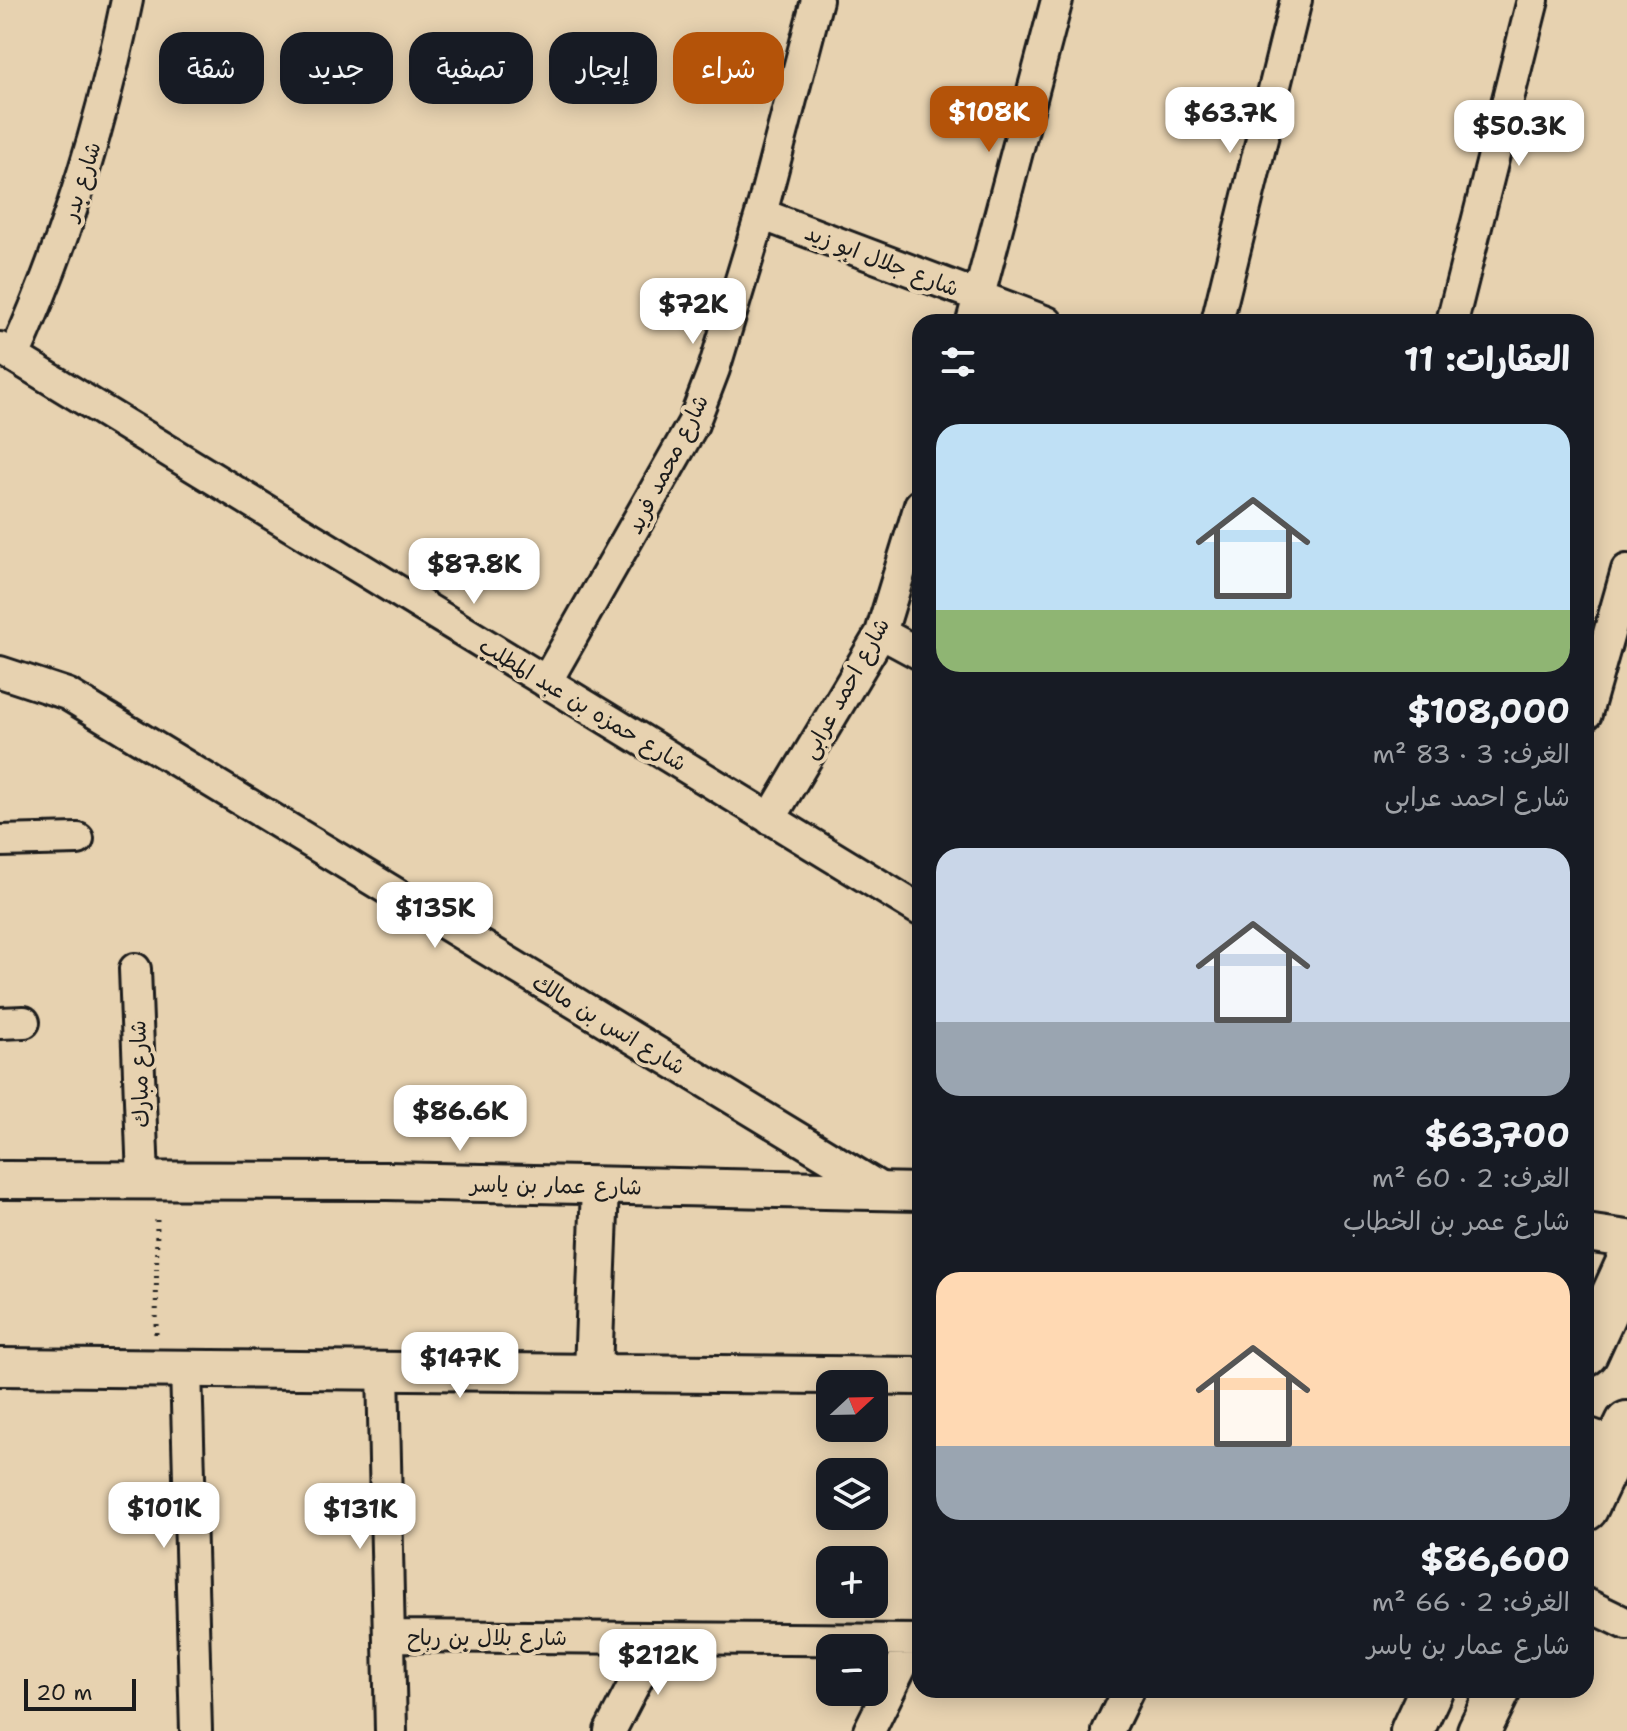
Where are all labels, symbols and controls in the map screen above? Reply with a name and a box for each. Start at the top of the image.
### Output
chip: شقة [159,32,264,104]
chip: جديد [280,32,393,104]
chip: تصفية [409,32,533,104]
chip: إيجار [549,32,657,104]
chip: شراء [673,32,784,104]
pin: $108K [933,86,1045,154]
pin: $63.7K [1165,87,1295,155]
text: $108K [948,94,1030,129]
text: $63.7K [1183,95,1277,130]
pin: $50.3K [1454,100,1584,168]
text: $50.3K [1472,108,1566,143]
street label: شارع بدر [55,138,109,226]
street label: شارع جلال ابو زيد [800,218,963,304]
pin: $72K [646,278,740,346]
text: $72K [658,286,728,321]
text: العقارات: 11 [1404,336,1570,382]
icon: filters [936,340,980,384]
street label: شارع محمد فريد [620,390,716,539]
icon: home [1181,476,1325,620]
pin: $87.8K [409,538,539,606]
text: $87.8K [427,546,521,581]
street label: شارع احمد عرابى [795,613,897,764]
street label: شارع حمزه بن عبد المطلب [473,631,692,779]
text: $108,000 [1407,688,1570,734]
text: الغرف: 3 · 83 m² [1372,736,1570,771]
text: شارع احمد عرابى [1385,779,1570,814]
pin: $135K [379,882,491,950]
text: $135K [395,890,475,925]
icon: home [1181,900,1325,1044]
street label: شارع انس بن مالك [526,967,691,1082]
street label: شارع مبارك [123,1020,157,1128]
pin: $86.6K [395,1085,525,1153]
text: $86.6K [412,1093,508,1128]
text: $63,700 [1424,1112,1570,1158]
text: الغرف: 2 · 60 m² [1372,1160,1570,1195]
street label: شارع عمار بن ياسر [468,1169,642,1202]
text: شارع عمر بن الخطاب [1343,1203,1570,1238]
icon: home [1181,1324,1325,1468]
pin: $147K [404,1332,516,1400]
text: $147K [419,1340,501,1375]
north arrow [816,1370,888,1442]
map controls [816,1370,888,1706]
button: layers [816,1458,888,1530]
pin: $101K [108,1482,220,1550]
pin: $131K [304,1483,416,1551]
text: $101K [126,1490,202,1525]
text: $131K [323,1491,397,1526]
text: $86,600 [1420,1536,1570,1582]
button: + [816,1546,888,1618]
text: الغرف: 2 · 66 m² [1372,1584,1570,1619]
street label: شارع بلال بن رباح [407,1623,567,1653]
text: شارع عمار بن ياسر [1367,1627,1570,1662]
pin: $212K [602,1629,714,1697]
button: − [816,1634,888,1706]
text: $212K [617,1637,699,1672]
scale bar [24,1675,136,1711]
text: 20 m [36,1678,93,1707]

